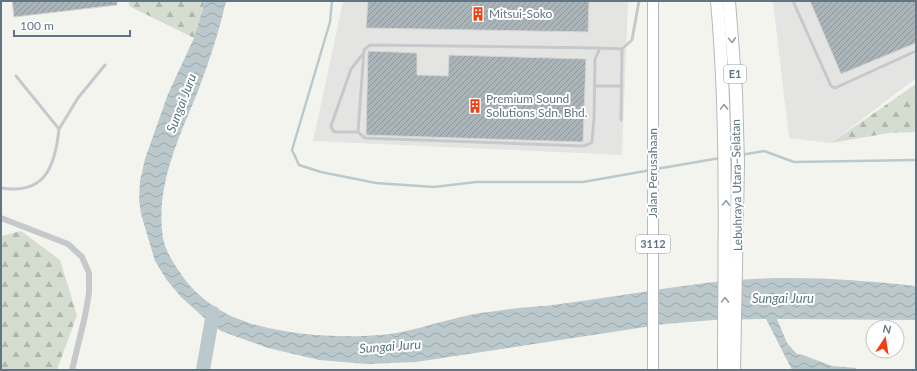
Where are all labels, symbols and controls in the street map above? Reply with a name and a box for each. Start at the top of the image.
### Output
building icon: Mitsui-Soko [470,6,486,22]
place label: Mitsui-Soko [489,6,552,21]
scale bar [14,12,130,38]
text: 100 m [20,18,54,33]
one-way arrow [728,37,737,43]
road number: E1 [724,65,746,83]
water label: Sungai Juru [162,71,200,135]
place label: Premium Sound Solutions Sdn. Bhd. [486,91,588,120]
building icon: Premium Sound Solutions Sdn. Bhd. [467,98,483,114]
one-way arrow [719,104,728,110]
street label: Lebuhraya Utara–Selatan [728,119,745,251]
street label: Jalan Perusahaan [645,128,660,218]
one-way arrow [722,200,730,206]
road number: 3112 [636,235,670,253]
water label: Sungai Juru [752,290,814,306]
one-way arrow [720,297,729,303]
north arrow [865,319,905,359]
text: N [882,321,893,336]
water label: Sungai Juru [359,336,422,356]

